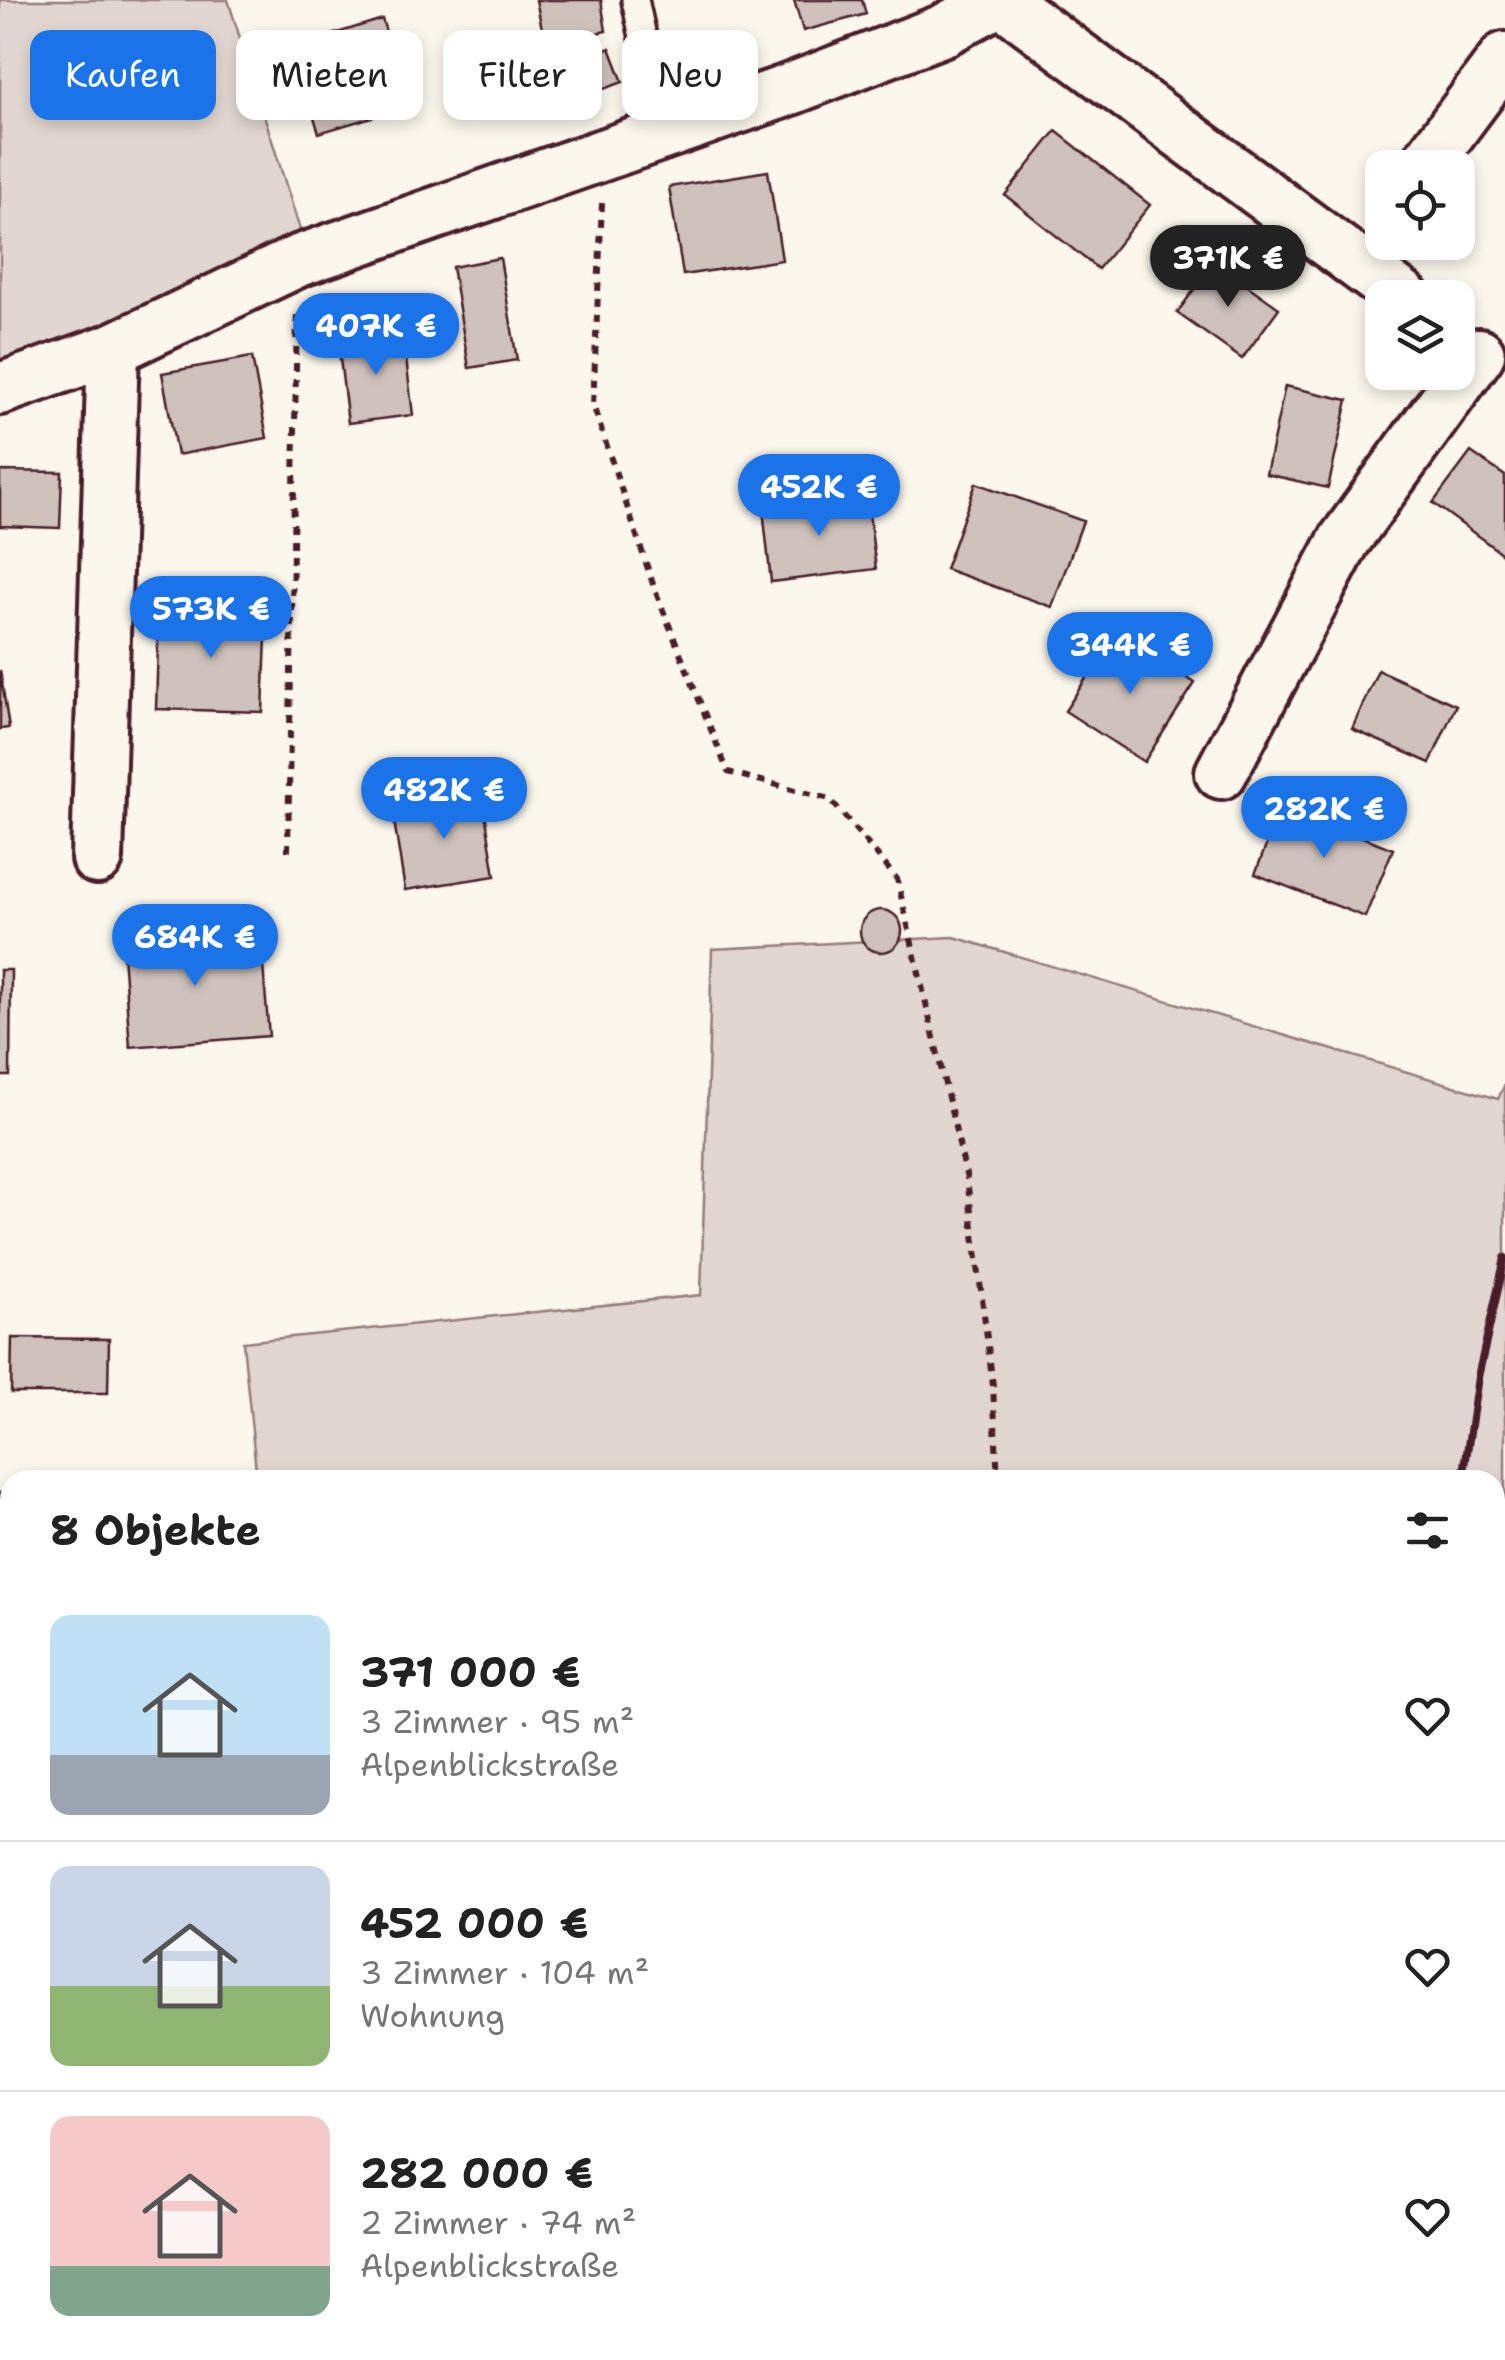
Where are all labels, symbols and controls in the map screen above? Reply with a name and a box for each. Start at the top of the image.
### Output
chip: Kaufen [30,30,216,120]
chip: Mieten [236,30,423,120]
chip: Filter [443,30,602,120]
chip: Neu [622,30,758,120]
map controls [1365,150,1475,390]
button: locate [1365,150,1475,260]
pin: 371K € [1147,225,1309,310]
text: 371K € [1172,236,1284,279]
button: layers [1365,280,1475,390]
pin: 407K € [295,293,457,378]
text: 407K € [315,304,437,347]
pin: 452K € [738,454,900,539]
text: 452K € [760,465,878,508]
pin: 573K € [130,576,292,661]
text: 573K € [152,587,270,630]
pin: 344K € [1049,612,1211,697]
text: 344K € [1069,623,1191,666]
pin: 482K € [363,757,525,842]
text: 482K € [383,768,505,811]
pin: 282K € [1243,776,1405,861]
text: 282K € [1263,787,1385,830]
pin: 684K € [114,904,276,989]
text: 684K € [134,915,256,958]
text: 8 Objekte [50,1502,261,1558]
icon: filters [1400,1503,1455,1558]
text: 371 000 € [360,1644,581,1700]
icon: home [130,1655,250,1775]
icon: heart [1400,1688,1455,1743]
text: 3 Zimmer · 95 m² [360,1700,634,1743]
text: Alpenblickstraße [360,1743,619,1786]
text: 452 000 € [360,1895,589,1951]
icon: home [130,1906,250,2026]
icon: heart [1400,1939,1455,1994]
text: 3 Zimmer · 104 m² [360,1951,649,1994]
text: Wohnung [360,1994,505,2037]
text: 282 000 € [360,2145,594,2201]
icon: home [130,2156,250,2276]
icon: heart [1400,2189,1455,2244]
text: 2 Zimmer · 74 m² [360,2201,636,2244]
text: Alpenblickstraße [360,2244,619,2287]

